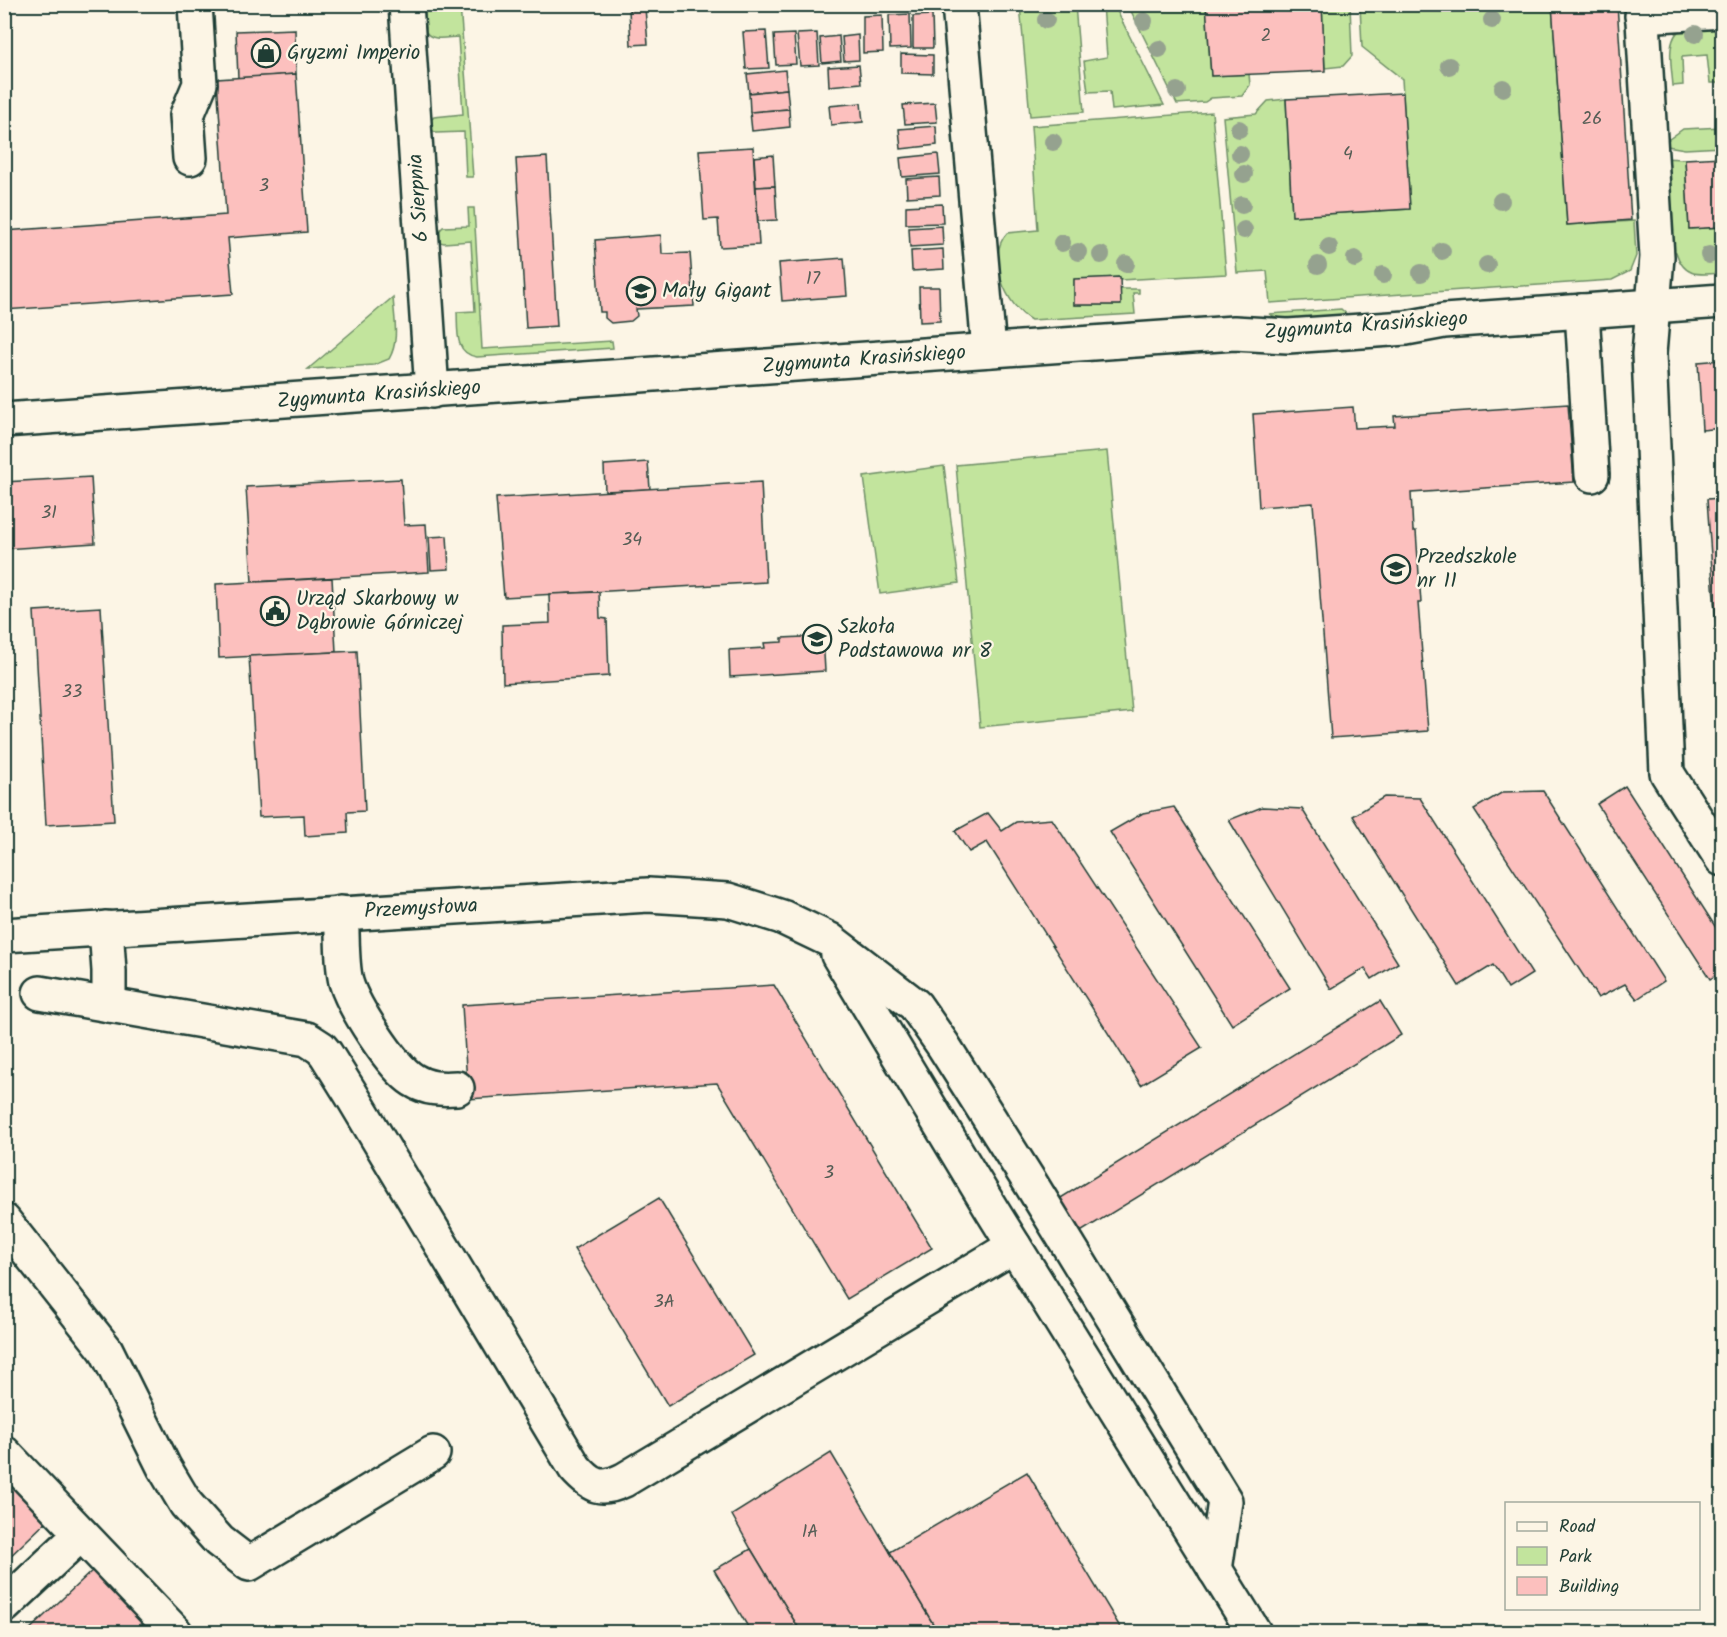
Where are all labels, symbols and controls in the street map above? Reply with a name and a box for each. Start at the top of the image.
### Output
house number: 2 [1261,22,1271,51]
shop icon: Gryzmi Imperio [250,37,282,69]
place label: Gryzmi Imperio [287,37,420,70]
house number: 26 [1582,105,1602,134]
house number: 4 [1343,140,1353,169]
street label: 6 Sierpnia [399,153,439,243]
house number: 3 [259,172,269,201]
house number: 17 [806,265,821,294]
school or university icon: Mały Gigant [625,275,657,307]
place label: Mały Gigant [662,275,772,308]
street label: Zygmunta Krasińskiego [1263,302,1469,350]
street label: Zygmunta Krasińskiego [761,336,967,384]
street label: Zygmunta Krasińskiego [276,371,482,419]
house number: 31 [41,499,57,528]
house number: 34 [622,526,642,555]
place label: Przedszkole nr 11 [1417,541,1517,598]
school or university icon: Przedszkole nr 11 [1380,553,1412,585]
place label: Urząd Skarbowy w Dąbrowie Górniczej [296,583,463,640]
public building icon: Urząd Skarbowy w Dąbrowie Górniczej [259,595,291,627]
place label: Szkoła Podstawowa nr 8 [838,611,992,668]
school or university icon: Szkoła Podstawowa nr 8 [801,623,833,655]
house number: 33 [62,678,82,707]
street label: Przemysłowa [363,890,479,928]
house number: 3 [824,1159,834,1188]
house number: 3A [653,1288,675,1317]
legend [1505,1502,1700,1610]
text: Road [1559,1513,1596,1542]
house number: 1A [802,1518,818,1547]
text: Park [1559,1543,1592,1572]
text: Building [1559,1573,1619,1602]

